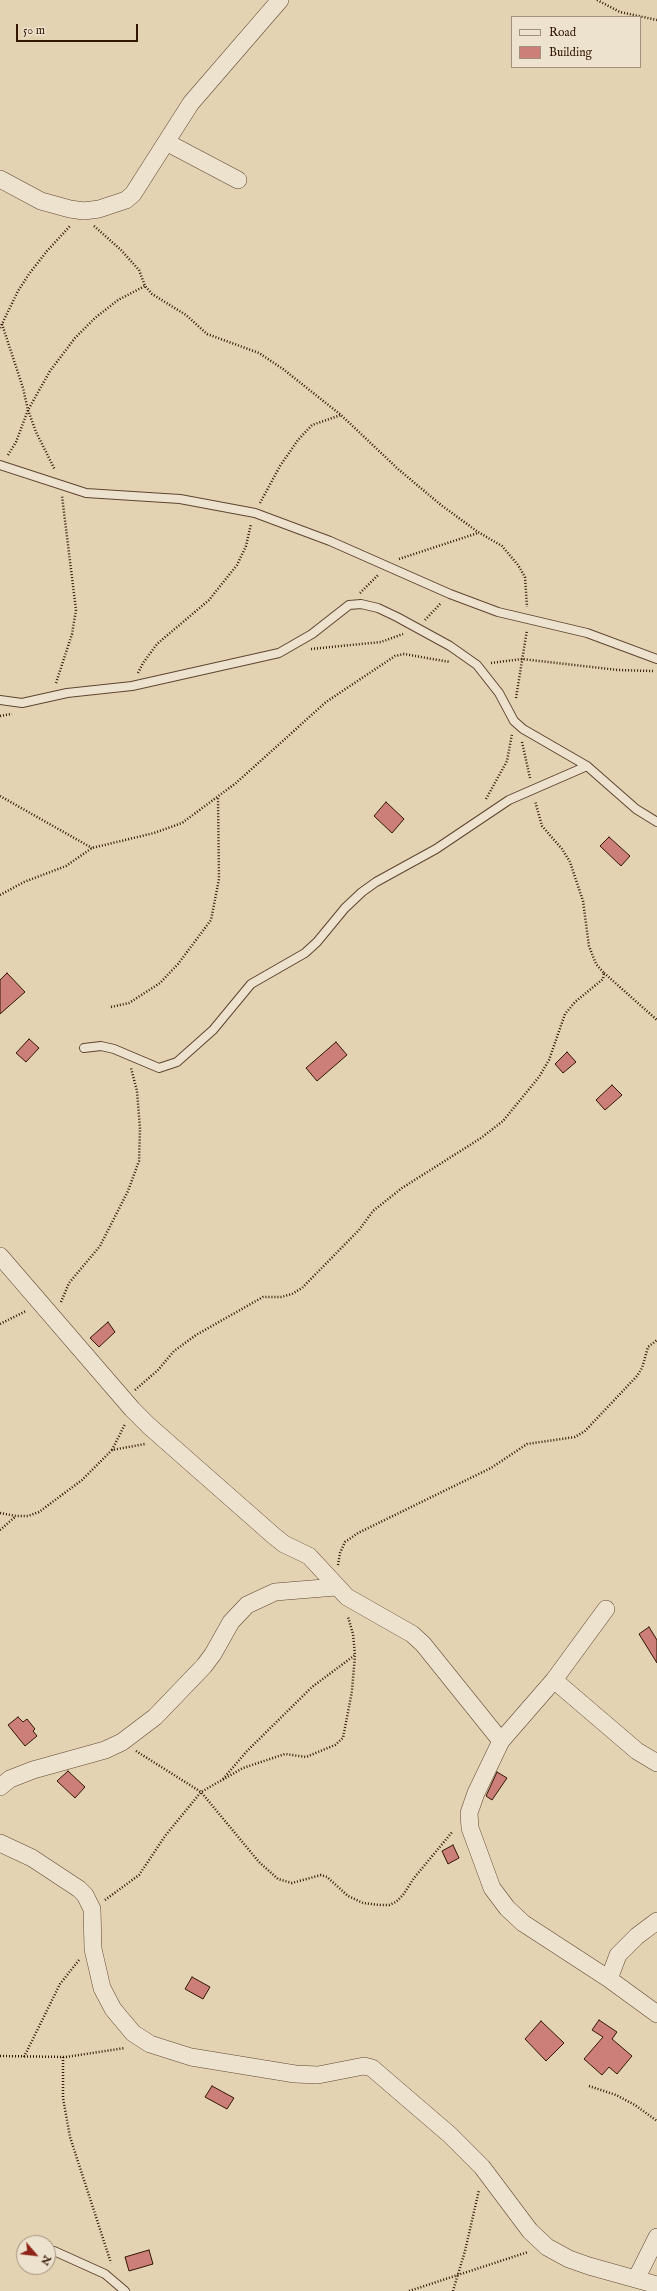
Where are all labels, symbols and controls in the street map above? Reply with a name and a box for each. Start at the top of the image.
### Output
scale bar [18,16,140,42]
legend [511,16,641,68]
text: 50 m [23,23,45,38]
text: Road [549,25,576,40]
text: Building [549,45,592,60]
north arrow [16,2235,56,2275]
text: N [37,2253,54,2268]

